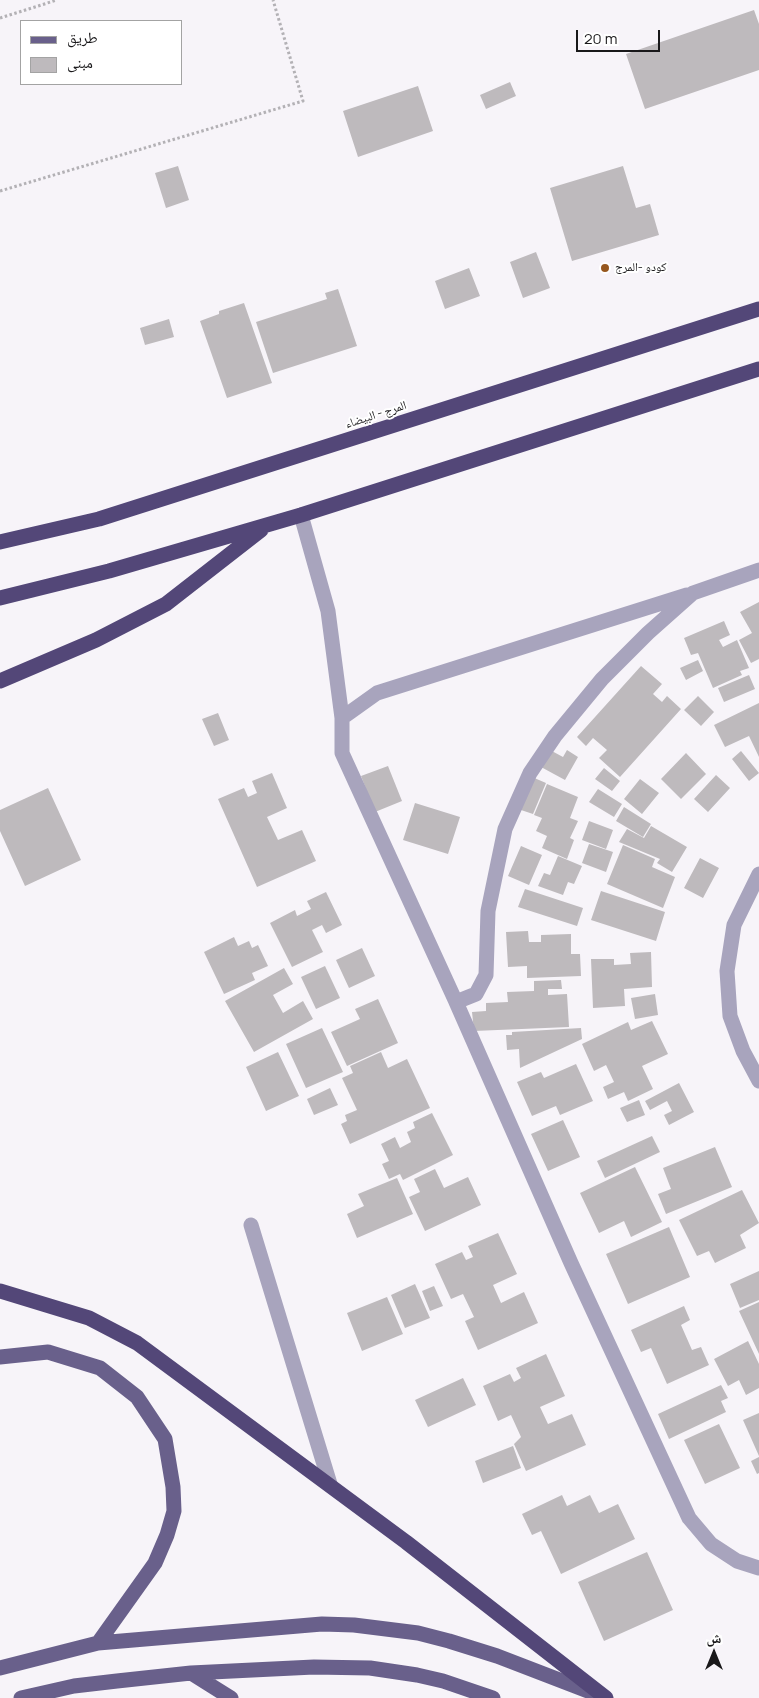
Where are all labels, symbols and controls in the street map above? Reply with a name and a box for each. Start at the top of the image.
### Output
legend [20,20,182,85]
scale bar [579,20,663,52]
text: طريق [67,27,98,48]
text: 20 m [584,28,617,49]
text: مبنى [67,52,93,73]
place label: كودو -المرج [615,261,666,275]
marker: كودو -المرج [599,262,611,274]
street label: المرج - البيضاء [344,398,408,432]
north arrow [689,1628,739,1678]
text: ش [707,1628,721,1647]

